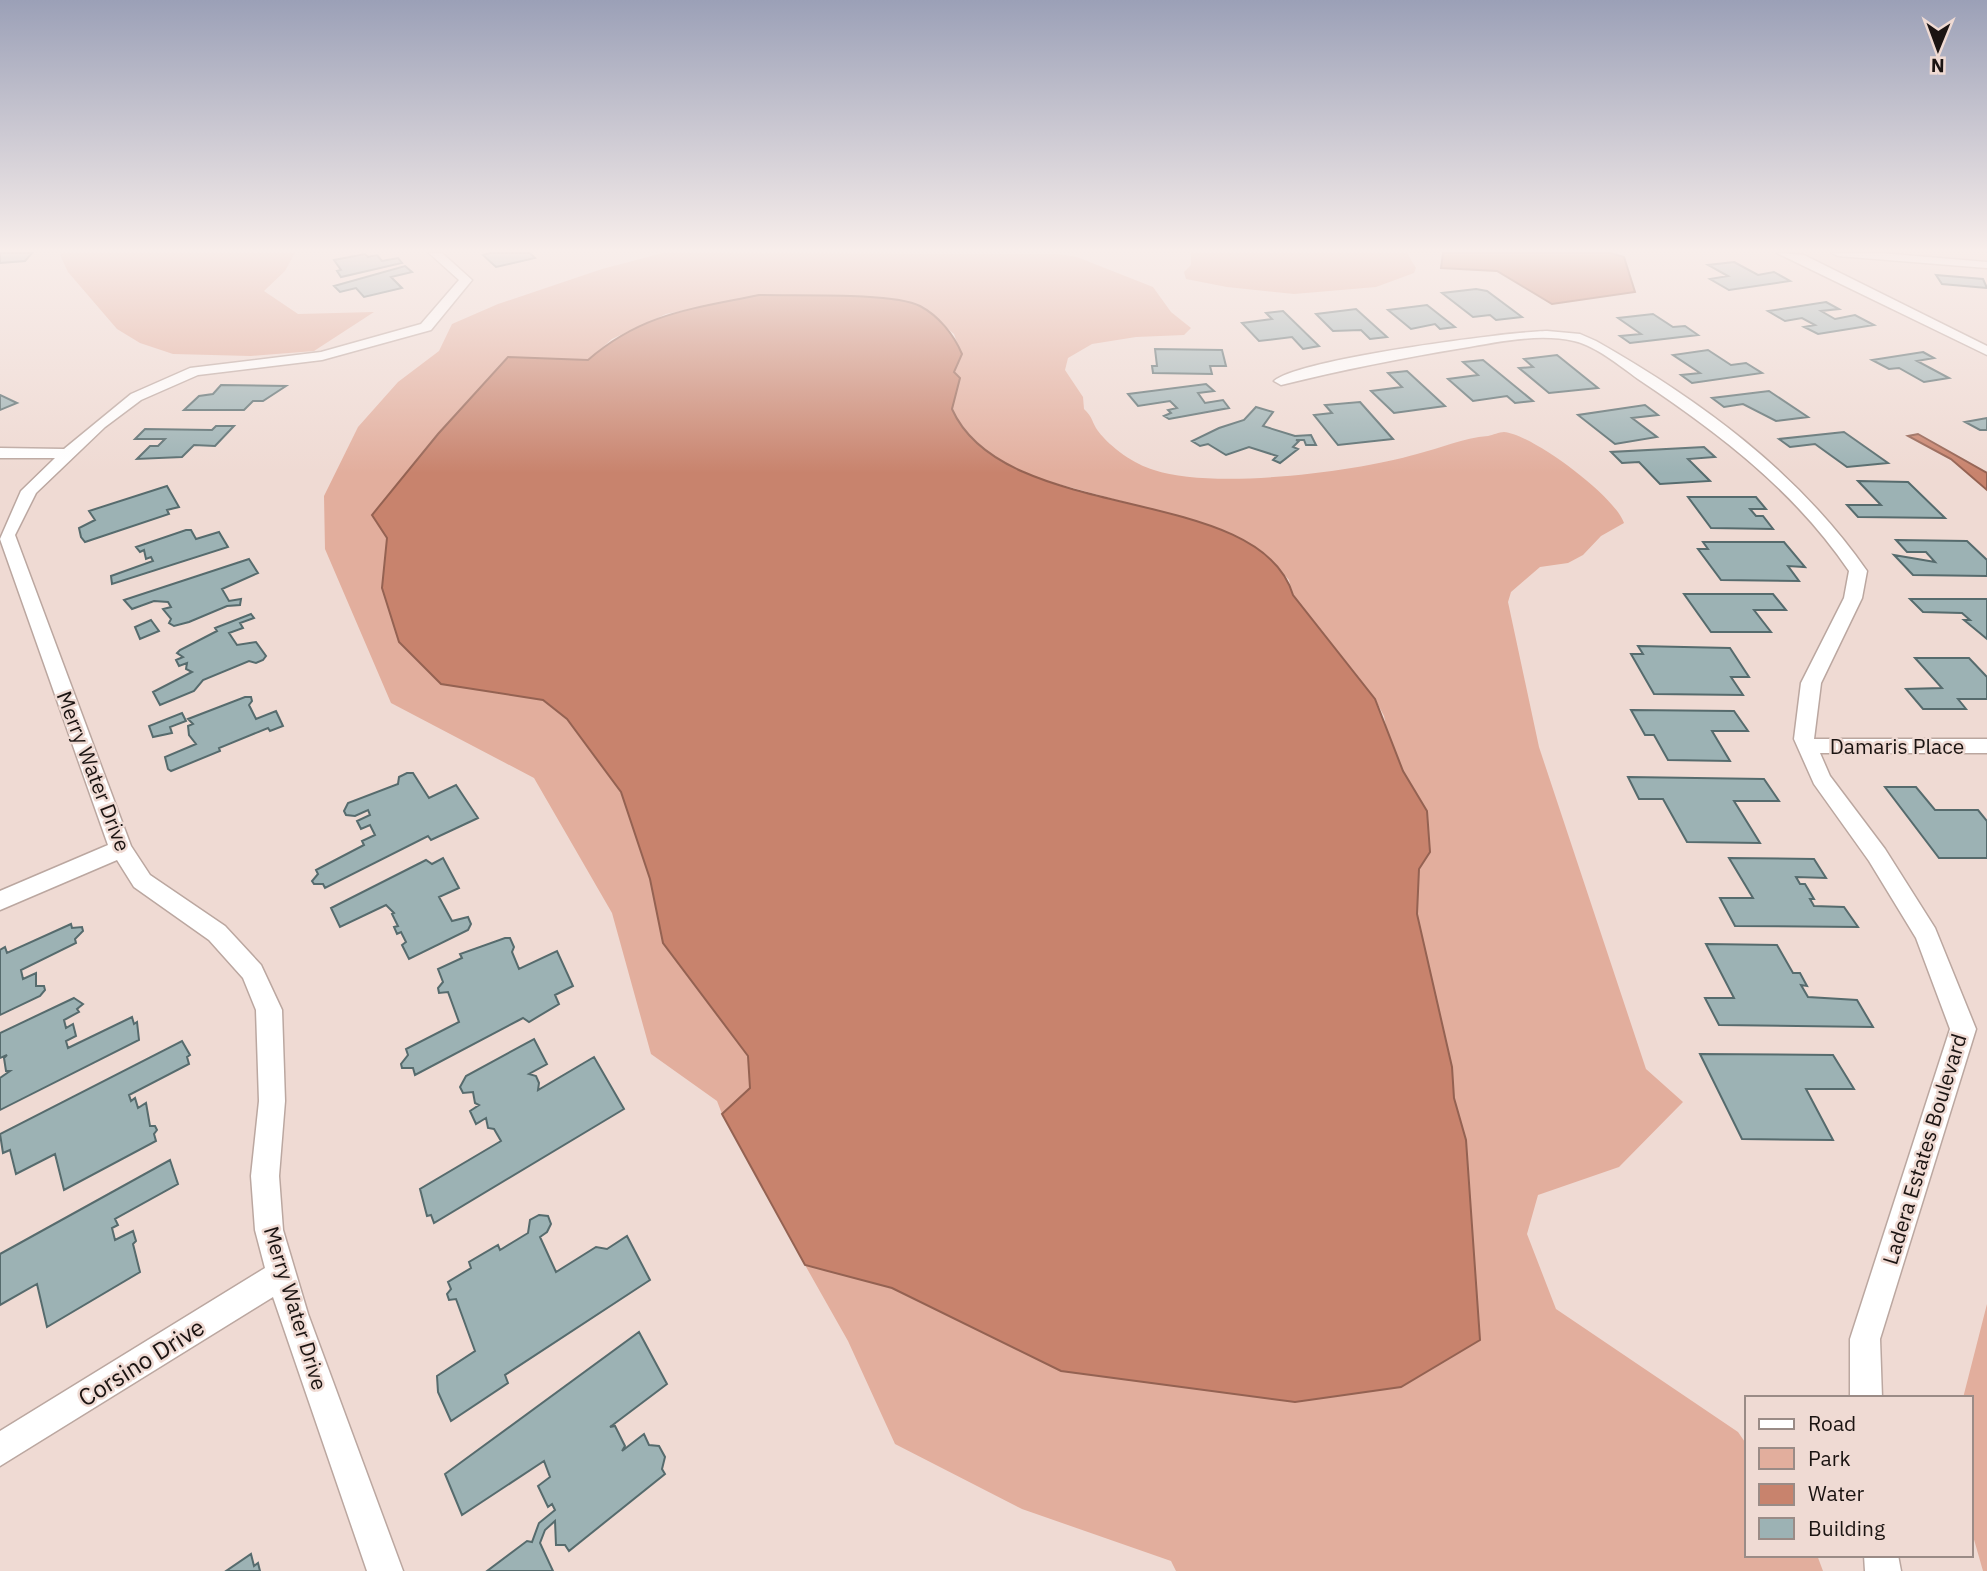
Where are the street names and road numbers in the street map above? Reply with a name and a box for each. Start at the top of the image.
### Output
street label: Merry Water Drive [51,687,137,855]
street label: Damaris Place [1830,732,1964,760]
street label: Ladera Estates Boulevard [1876,1030,1972,1268]
street label: Merry Water Drive [258,1223,334,1393]
street label: Corsino Drive [72,1310,210,1414]

